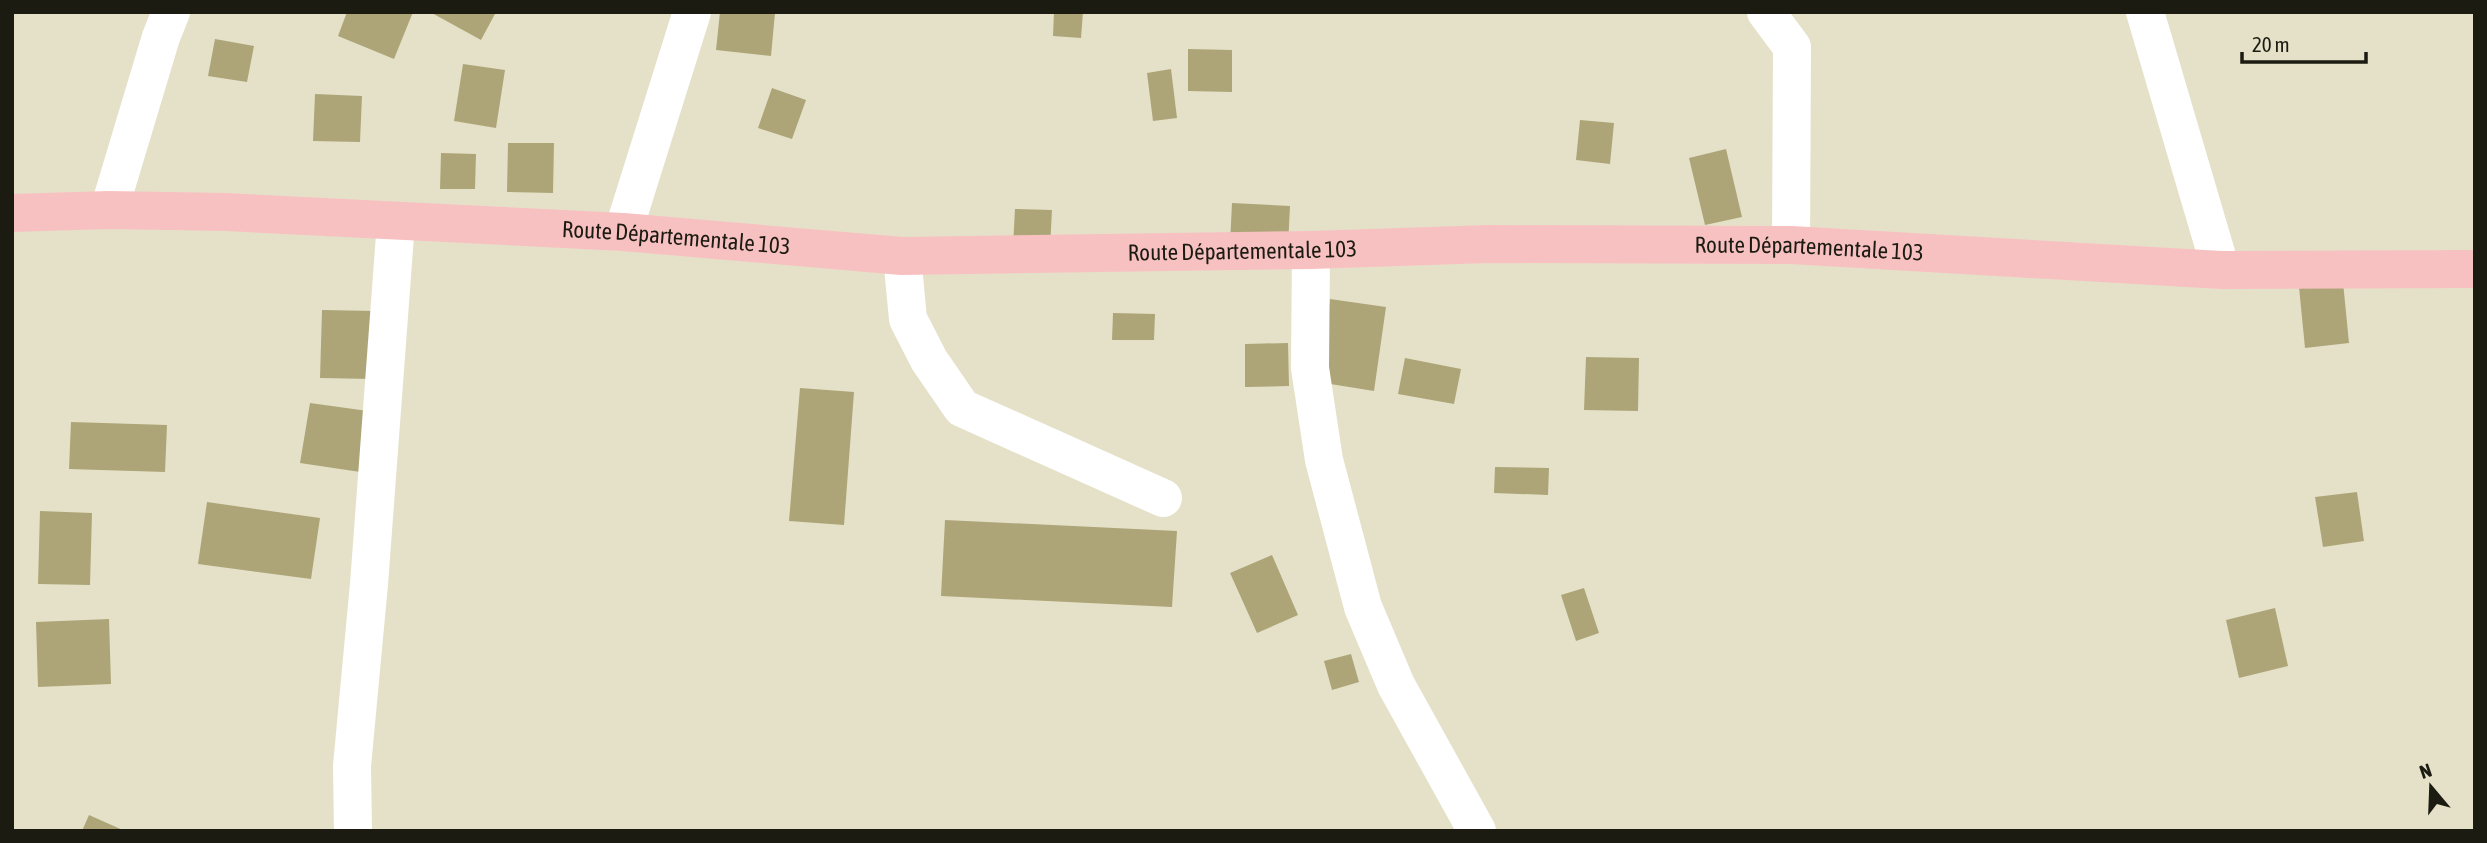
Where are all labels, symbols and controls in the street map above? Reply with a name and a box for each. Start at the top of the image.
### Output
scale bar [2242,21,2366,65]
text: 20 m [2252,32,2290,56]
street label: Route Départementale 103 [561,216,792,259]
street label: Route Départementale 103 [1695,232,1924,266]
street label: Route Départementale 103 [1128,235,1357,266]
north arrow [2396,752,2466,822]
text: N [2417,759,2434,783]

